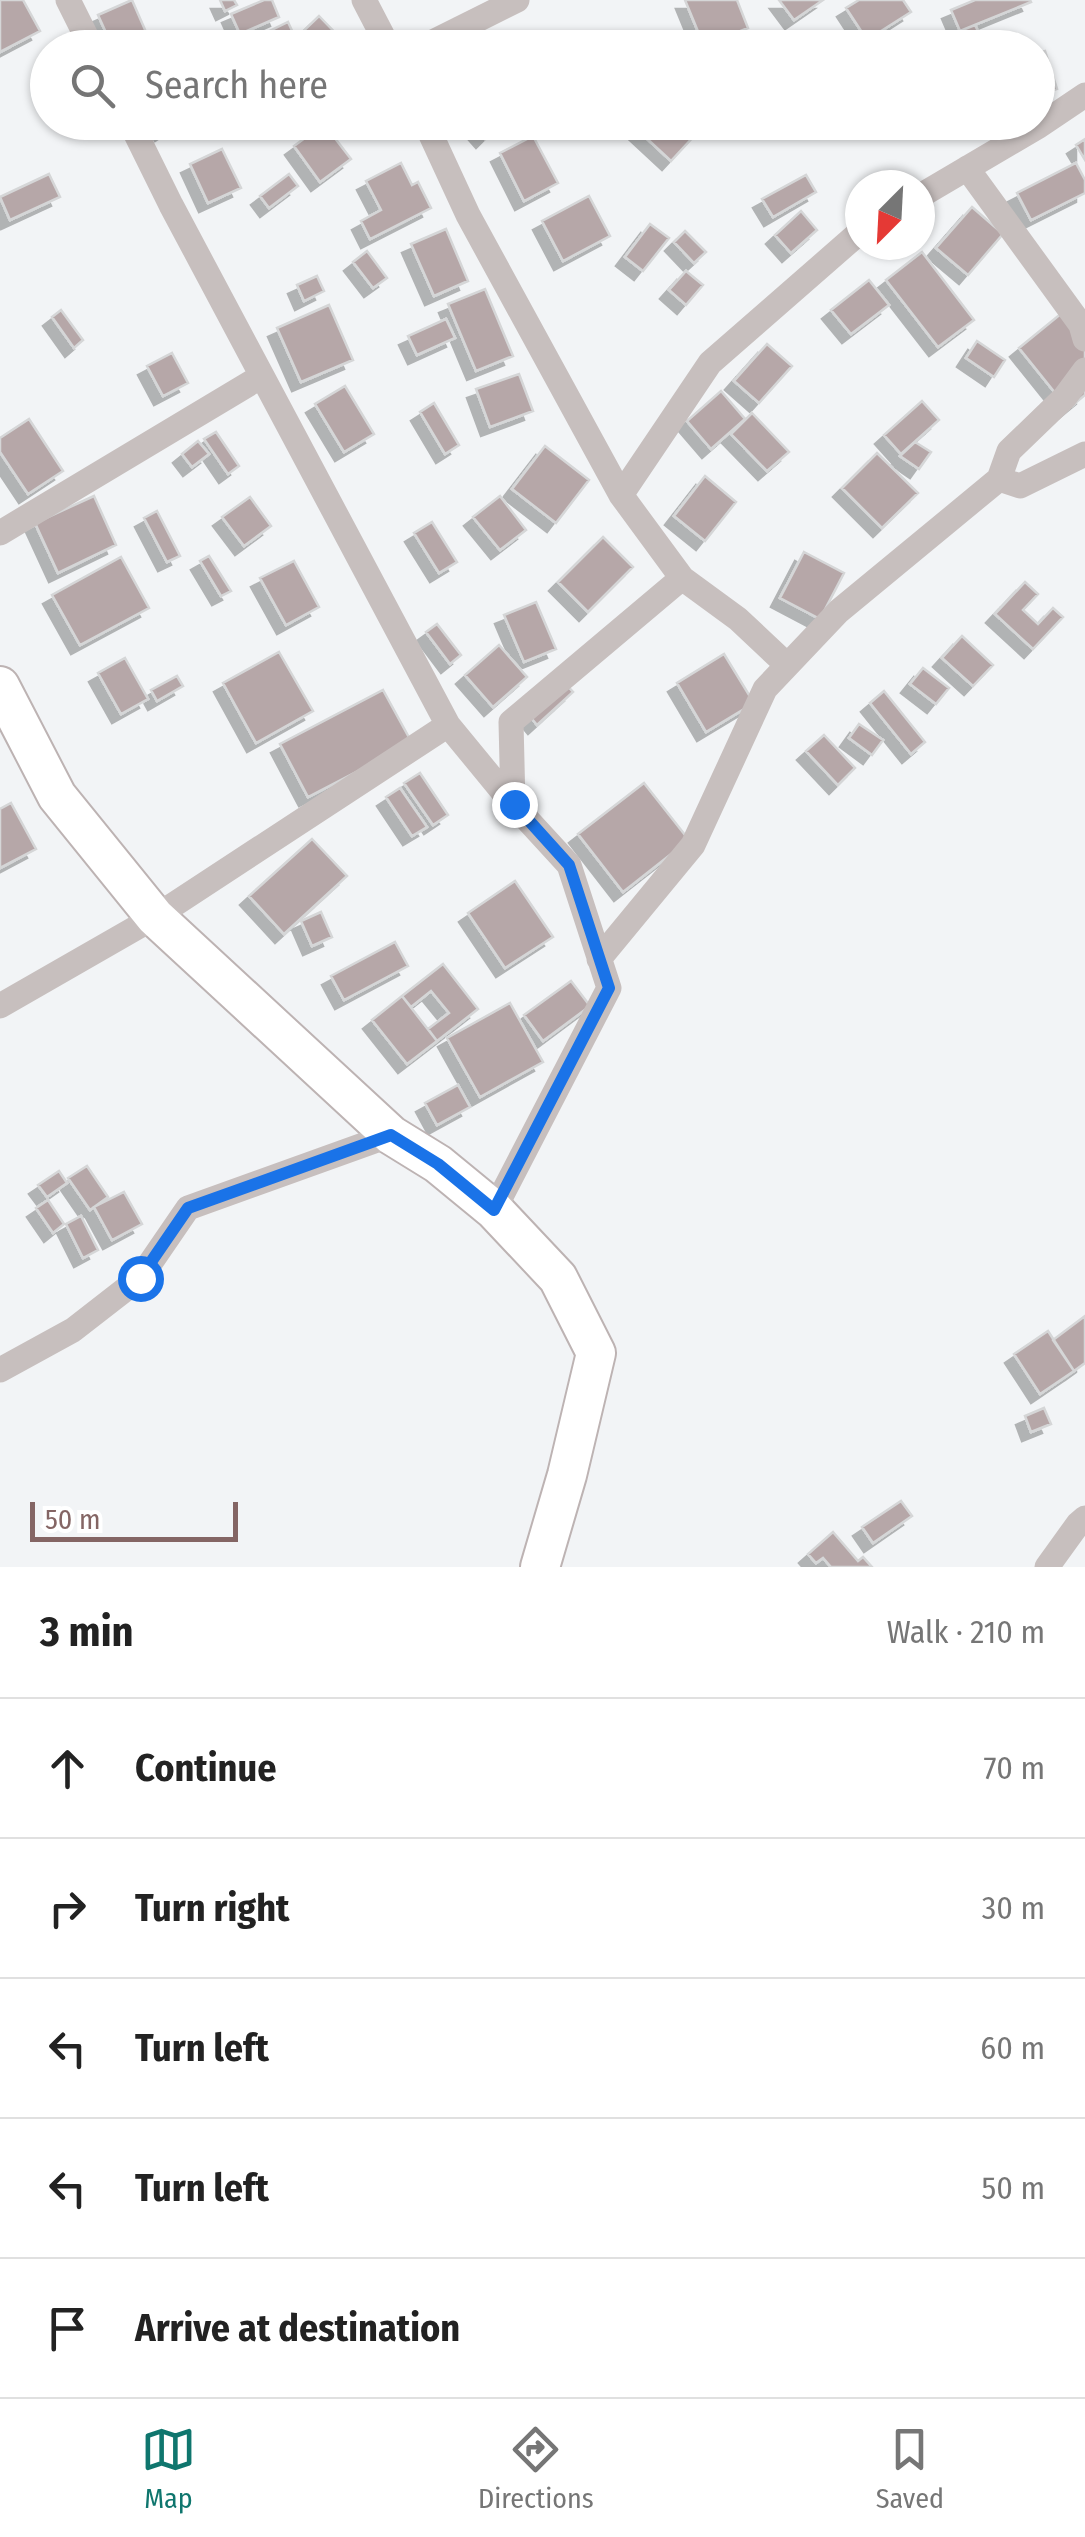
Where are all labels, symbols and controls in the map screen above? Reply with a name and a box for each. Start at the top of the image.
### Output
search box [30,30,1055,140]
icon: search [65,58,120,113]
text: Search here [145,62,328,108]
north arrow [845,170,935,260]
route end [492,782,538,828]
route start [118,1256,164,1302]
scale bar [30,1497,238,1542]
text: 50 m [45,1503,101,1536]
text: 3 min [40,1607,134,1657]
text: Walk · 210 m [887,1613,1045,1651]
icon: ahead [40,1741,95,1796]
text: Continue [135,1745,276,1791]
text: 70 m [984,1749,1045,1787]
icon: right [40,1881,95,1936]
text: Turn right [135,1885,289,1931]
text: 30 m [982,1889,1045,1927]
icon: left [40,2021,95,2076]
text: Turn left [135,2025,269,2071]
text: 60 m [980,2029,1045,2067]
icon: left [40,2161,95,2216]
text: Turn left [135,2165,269,2211]
text: 50 m [982,2169,1045,2207]
icon: arrive [40,2301,95,2356]
text: Arrive at destination [135,2305,460,2351]
tab: Map [141,2422,196,2515]
tab: Directions [478,2422,594,2515]
tab: Saved [876,2422,944,2515]

